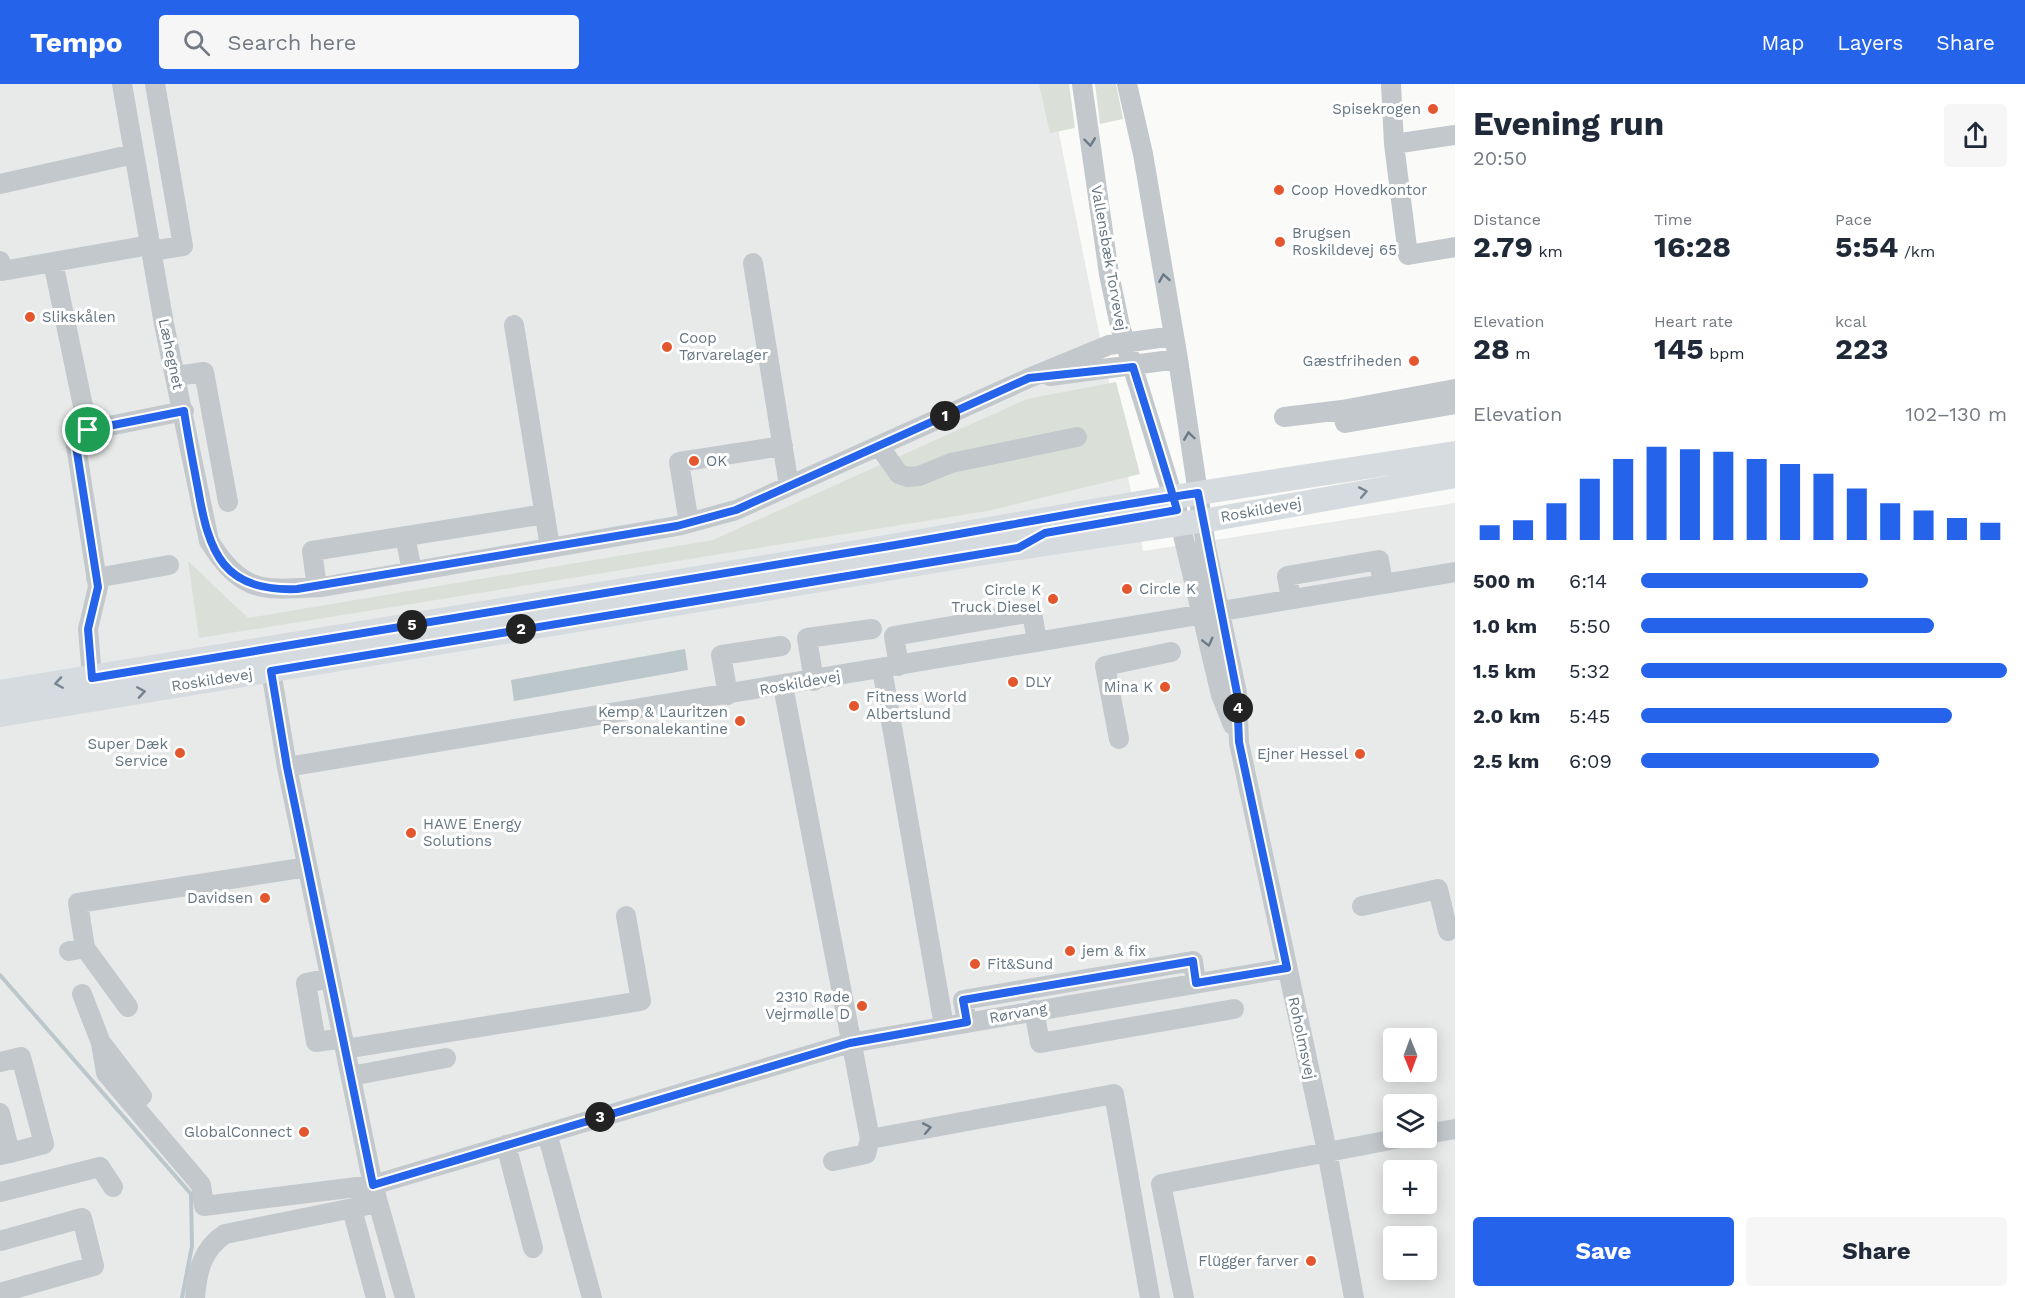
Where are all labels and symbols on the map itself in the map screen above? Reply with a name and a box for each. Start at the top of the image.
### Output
place label: Spisekrogen [1332,100,1421,118]
marker: Spisekrogen [1426,102,1440,116]
one-way arrow [1083,137,1095,147]
place label: Coop Hovedkontor [1291,181,1427,199]
marker: Coop Hovedkontor [1272,183,1286,197]
street label: Vallensbæk Torvevej [1087,184,1131,332]
place label: Brugsen Roskildevej 65 [1292,224,1397,259]
marker: Brugsen Roskildevej 65 [1273,235,1287,249]
one-way arrow [1158,273,1171,283]
place label: Slikskålen [42,308,116,326]
marker: Slikskålen [23,310,37,324]
street label: Læhegnet [155,317,187,392]
place label: Coop Tørvarelager [679,329,768,364]
marker: Coop Tørvarelager [660,340,674,354]
place label: Gæstfriheden [1303,352,1402,370]
marker: Gæstfriheden [1407,354,1421,368]
pin: 1 [930,401,960,431]
pin [62,404,113,455]
one-way arrow [1183,431,1195,440]
place label: OK [706,452,727,470]
marker: OK [687,454,701,468]
one-way arrow [1358,486,1368,499]
street label: Roskildevej [1219,494,1303,526]
place label: Circle K [1139,580,1196,598]
place label: Circle K Truck Diesel [951,581,1041,616]
marker: Circle K [1120,582,1134,596]
marker: Circle K Truck Diesel [1046,592,1060,606]
pin: 5 [397,610,427,640]
pin: 2 [506,614,536,644]
one-way arrow [1201,637,1214,647]
street label: Roskildevej [170,665,254,695]
street label: Roskildevej [758,667,842,699]
place label: DLY [1025,673,1052,691]
marker: DLY [1006,675,1020,689]
one-way arrow [54,676,64,688]
place label: Mina K [1104,678,1153,696]
marker: Mina K [1158,680,1172,694]
one-way arrow [135,686,145,699]
place label: Fitness World Albertslund [866,688,967,723]
pin: 4 [1223,693,1253,723]
marker: Fitness World Albertslund [847,699,861,713]
place label: Kemp & Lauritzen Personalekantine [598,703,728,738]
marker: Kemp & Lauritzen Personalekantine [733,714,747,728]
place label: Super Dæk Service [88,735,168,770]
place label: Ejner Hessel [1257,745,1348,763]
marker: Super Dæk Service [173,746,187,760]
marker: Ejner Hessel [1353,747,1367,761]
place label: HAWE Energy Solutions [423,815,522,850]
marker: HAWE Energy Solutions [404,826,418,840]
place label: Davidsen [187,889,253,907]
marker: Davidsen [258,891,272,905]
place label: jem & fix [1080,942,1146,960]
marker: jem & fix [1063,944,1077,958]
place label: Fit&Sund [987,955,1053,973]
marker: Fit&Sund [968,957,982,971]
place label: 2310 Røde Vejrmølle D [765,988,850,1023]
street label: Roholmsvej [1284,995,1320,1081]
marker: 2310 Røde Vejrmølle D [855,999,869,1013]
street label: Rørvang [988,999,1048,1027]
north arrow [1383,1028,1437,1082]
pin: 3 [585,1102,615,1132]
one-way arrow [922,1122,932,1135]
place label: GlobalConnect [184,1123,293,1141]
marker: GlobalConnect [297,1125,311,1139]
place label: Flügger farver [1198,1252,1299,1270]
marker: Flügger farver [1304,1254,1318,1268]

